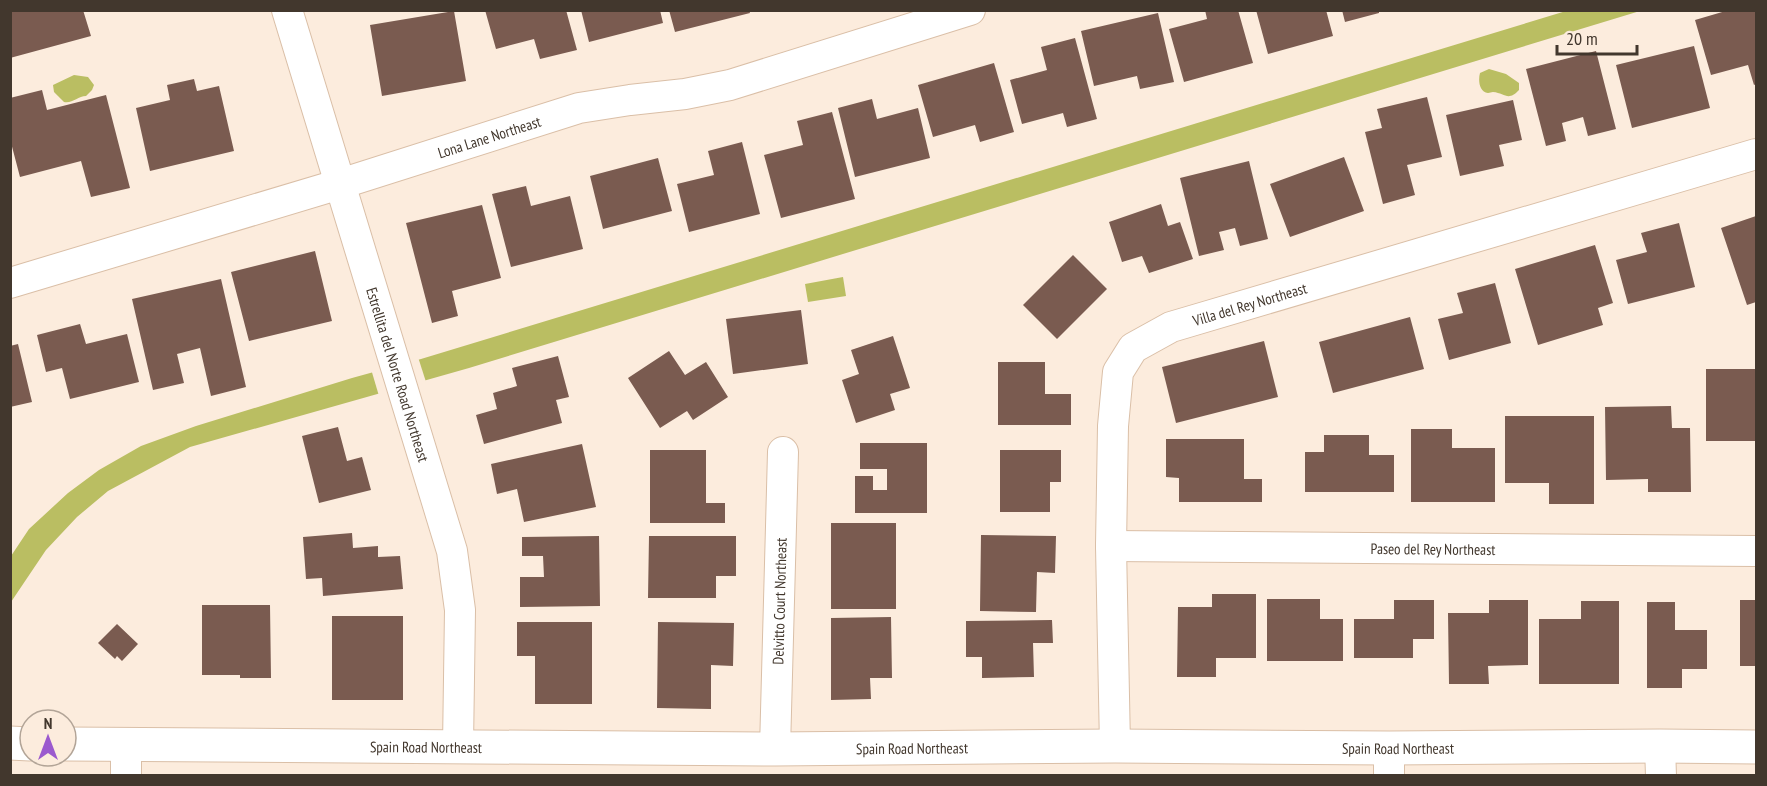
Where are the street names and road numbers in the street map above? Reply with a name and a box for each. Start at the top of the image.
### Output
street label: Lona Lane Northeast [435,111,543,162]
street label: Villa del Rey Northeast [1189,278,1309,330]
street label: Estrellita del Norte Road Northeast [363,285,434,464]
street label: Delvitto Court Northeast [768,537,790,665]
street label: Paseo del Rey Northeast [1371,539,1495,558]
street label: Spain Road Northeast [370,737,482,756]
street label: Spain Road Northeast [856,738,968,758]
street label: Spain Road Northeast [1342,738,1454,758]

